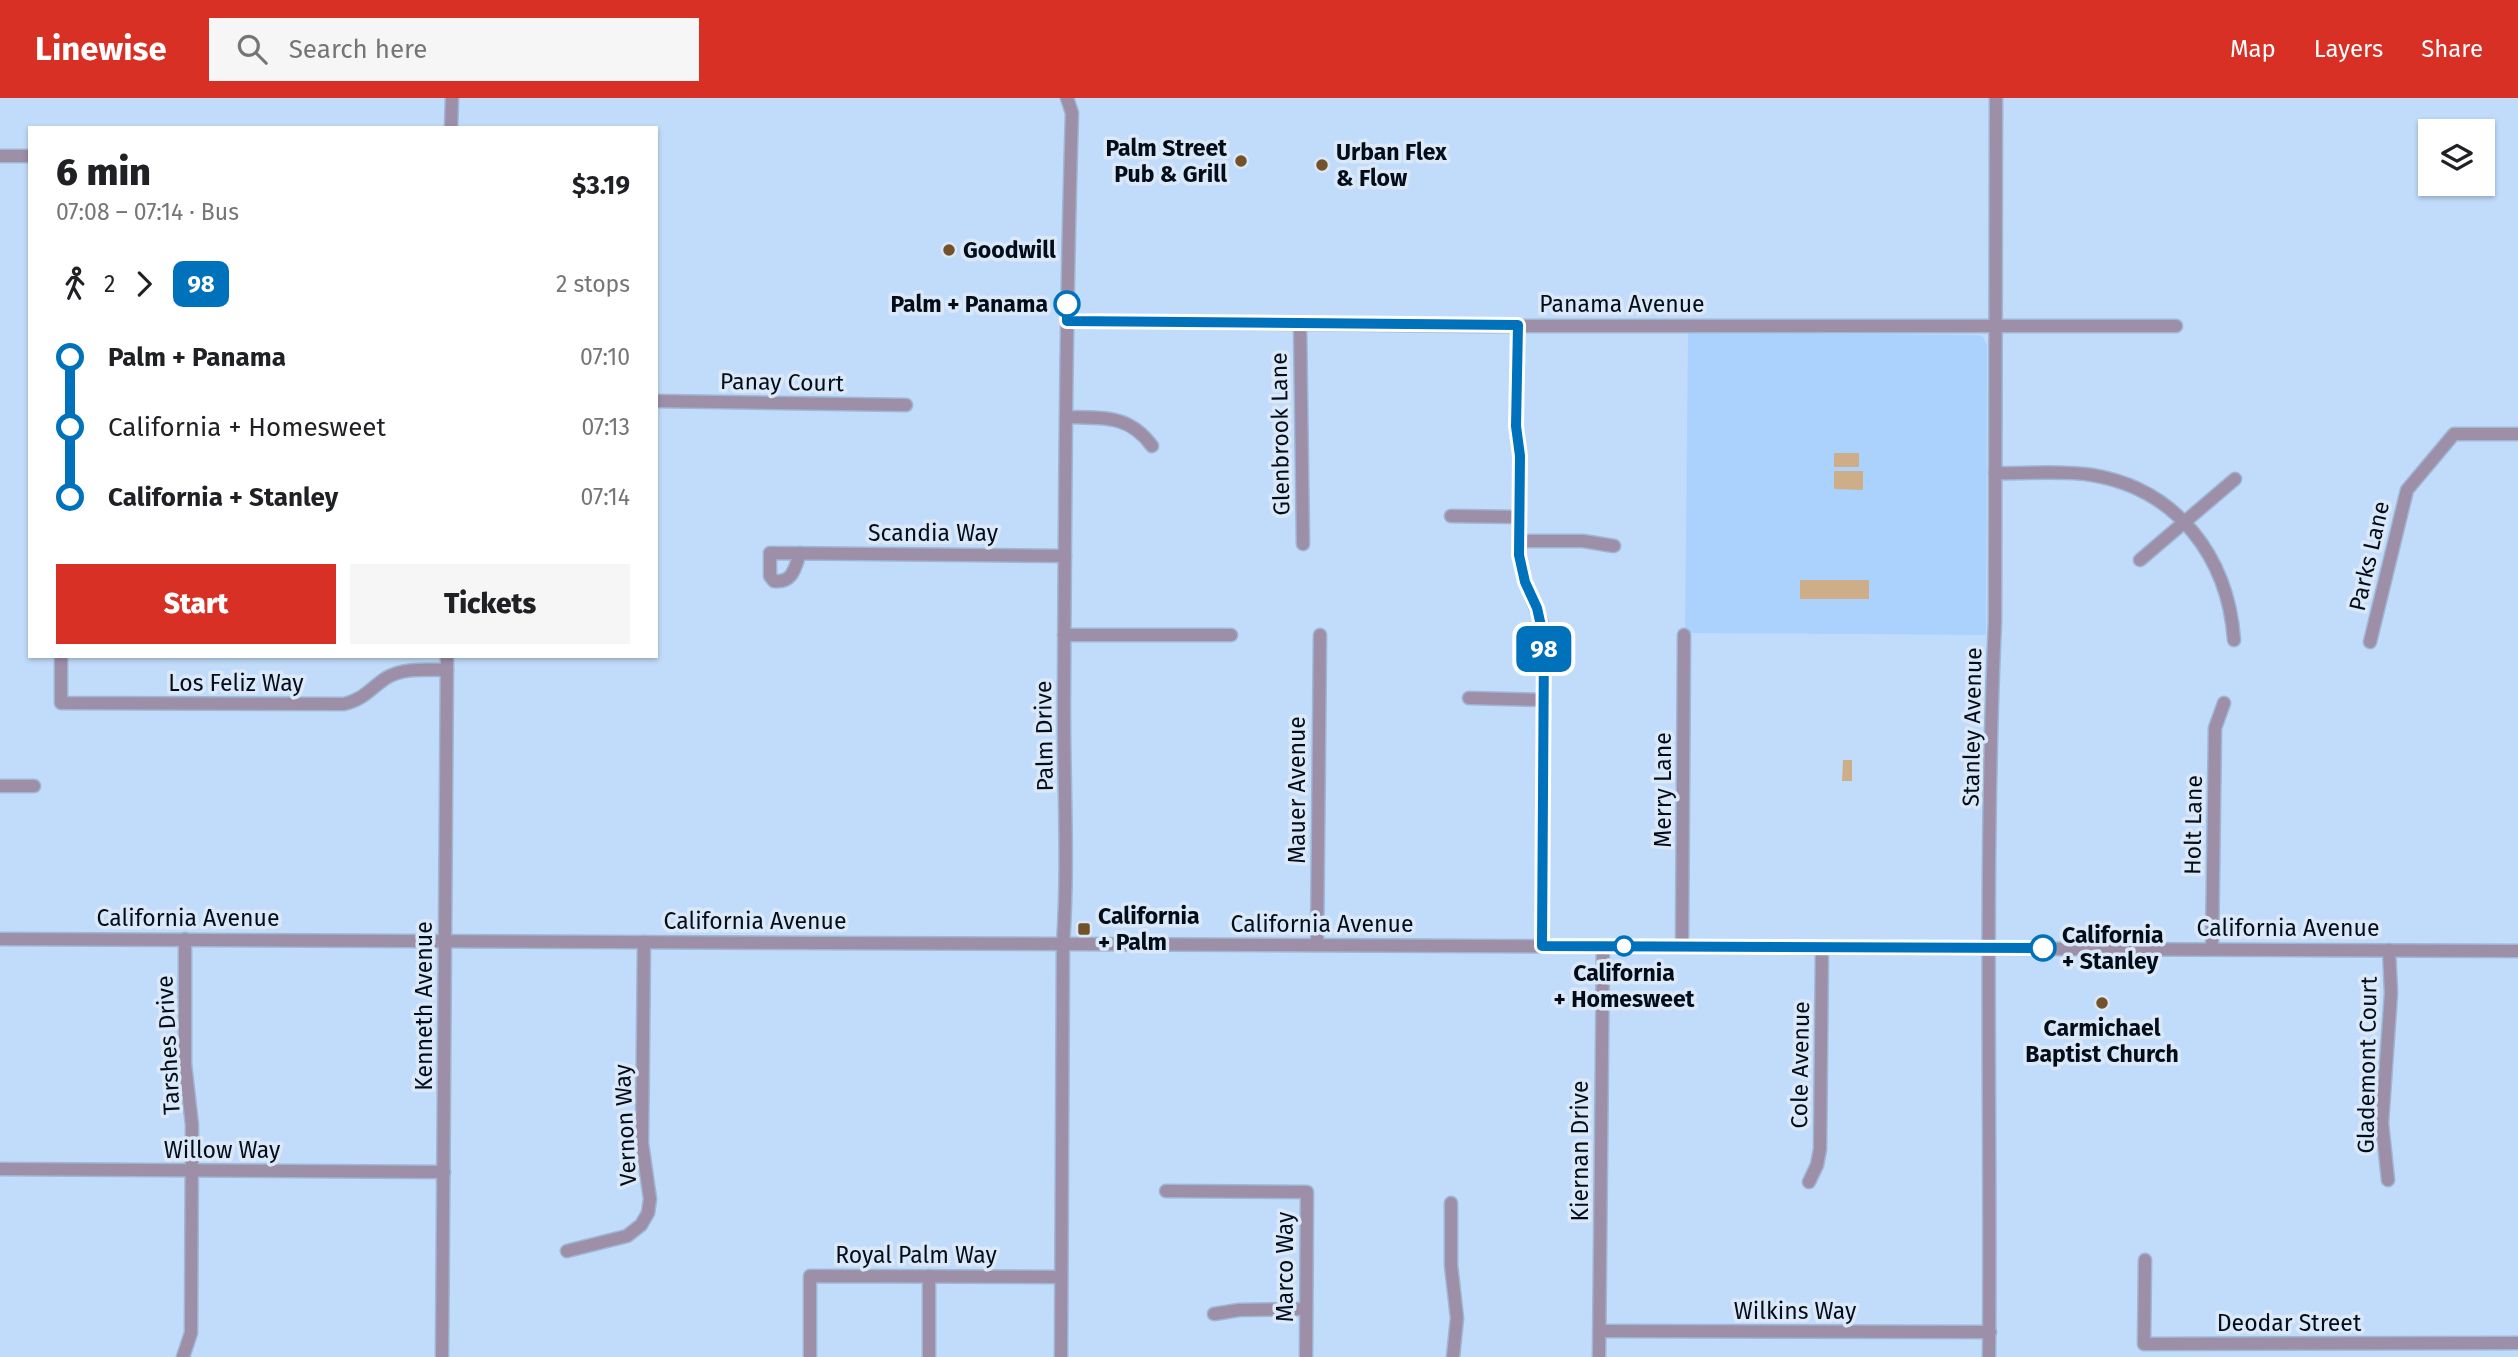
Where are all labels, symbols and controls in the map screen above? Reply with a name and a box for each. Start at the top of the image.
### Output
search box [209,18,699,81]
text: Linewise [35,29,167,69]
icon: search [233,30,271,68]
text: Search here [289,34,428,65]
text: Map [2230,35,2276,63]
text: Layers [2314,35,2383,63]
text: Share [2421,35,2483,63]
map controls [2418,119,2495,196]
button: layers [2418,119,2495,196]
place label: Palm Street Pub & Grill [1105,134,1228,188]
place label: Urban Flex & Flow [1336,138,1447,192]
text: 6 min [56,149,151,195]
marker: Palm Street Pub & Grill [1233,153,1249,169]
marker: Urban Flex & Flow [1314,157,1330,173]
text: $3.19 [572,170,630,201]
text: 07:08 – 07:14 · Bus [56,198,239,226]
place label: Goodwill [963,236,1056,264]
marker: Goodwill [941,242,957,258]
icon: walk [56,265,94,303]
icon: forward [125,265,163,303]
text: 2 [104,270,115,298]
text: 98 [187,270,215,298]
text: 2 stops [556,270,630,298]
place label: Palm + Panama [891,290,1048,318]
street label: Panama Avenue [1539,290,1705,318]
marker: Palm + Panama [1054,291,1080,317]
text: Palm + Panama [108,342,286,373]
text: 07:10 [580,343,630,371]
street label: Glenbrook Lane [1265,352,1295,516]
street label: Panay Court [720,367,845,397]
text: California + Homesweet [108,412,386,443]
text: 07:13 [581,413,630,441]
text: California + Stanley [108,482,338,513]
text: 07:14 [581,483,630,511]
street label: Parks Lane [2343,498,2395,614]
street label: Scandia Way [868,519,999,547]
button: Start [56,564,336,644]
button: Tickets [350,564,630,644]
line badge: 98 [1512,626,1576,672]
text: 98 [1530,635,1558,663]
street label: Stanley Avenue [1957,647,1987,807]
street label: Los Feliz Way [168,669,304,697]
street label: Palm Drive [1029,680,1059,792]
street label: Mauer Avenue [1283,716,1311,864]
street label: Merry Lane [1649,732,1677,848]
street label: Holt Lane [2178,775,2208,875]
place label: California + Palm [1098,902,1200,956]
street label: California Avenue [97,904,279,932]
street label: California Avenue [664,907,846,935]
street label: California Avenue [1231,910,1413,938]
street label: California Avenue [2197,914,2379,942]
street label: Kenneth Avenue [410,921,438,1091]
marker: California + Palm [1076,921,1092,937]
place label: California + Stanley [2062,921,2164,975]
marker: California + Stanley [2030,935,2056,961]
marker: California + Homesweet [1614,936,1634,956]
place label: California + Homesweet [1554,959,1696,1013]
street label: Tarshes Drive [150,975,186,1115]
street label: Glademont Court [2351,975,2383,1154]
marker: Carmichael Baptist Church [2094,995,2110,1011]
street label: Cole Avenue [1785,1001,1815,1129]
place label: Carmichael Baptist Church [2025,1014,2179,1068]
street label: Vernon Way [608,1063,642,1187]
street label: Kiernan Drive [1566,1081,1594,1221]
street label: Willow Way [164,1136,281,1164]
street label: Marco Way [1271,1211,1299,1322]
street label: Royal Palm Way [835,1241,998,1269]
street label: Wilkins Way [1734,1297,1857,1325]
street label: Deodar Street [2217,1309,2362,1337]

